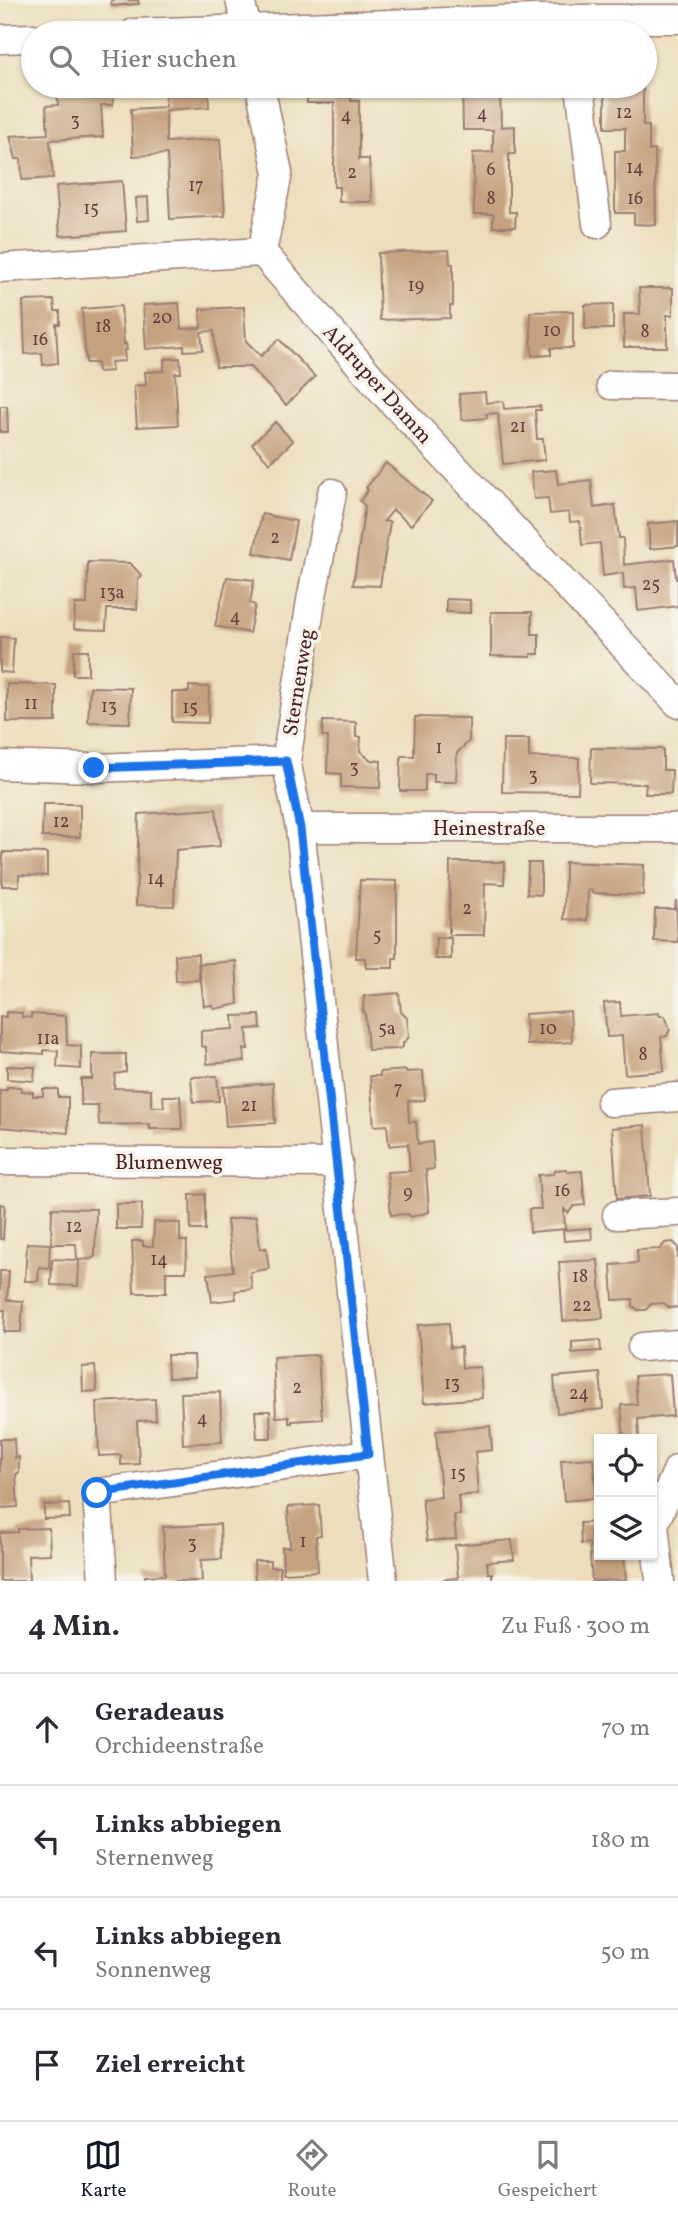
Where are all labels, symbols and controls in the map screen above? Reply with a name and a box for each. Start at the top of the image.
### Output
search box [21,21,657,98]
icon: search [45,41,83,79]
text: Hier suchen [101,42,237,78]
house number: 12 [616,101,632,126]
house number: 4 [477,102,487,127]
house number: 4 [341,104,351,129]
house number: 3 [70,109,80,134]
house number: 14 [626,156,644,181]
house number: 6 [486,158,496,183]
house number: 2 [347,161,357,186]
house number: 17 [188,174,204,199]
house number: 8 [486,187,496,212]
house number: 16 [627,187,643,212]
house number: 15 [83,197,99,222]
house number: 19 [408,274,424,299]
house number: 20 [152,306,172,331]
house number: 18 [95,315,111,340]
street label: Aldruper Damm [315,319,438,451]
house number: 10 [543,319,561,344]
house number: 8 [640,320,650,345]
house number: 16 [32,328,48,353]
house number: 21 [510,415,526,440]
house number: 2 [270,526,280,551]
house number: 25 [642,573,660,598]
house number: 13a [99,581,125,606]
house number: 4 [230,605,240,630]
street label: Sternenweg [277,626,322,738]
house number: 11 [24,692,38,717]
house number: 13 [101,695,117,720]
house number: 15 [182,696,198,721]
house number: 1 [436,736,442,761]
route end [78,752,109,783]
house number: 3 [349,756,359,781]
house number: 3 [528,764,538,789]
house number: 12 [53,810,69,835]
street label: Heinestraße [433,815,545,844]
house number: 14 [147,867,165,892]
house number: 2 [462,897,472,922]
house number: 5 [373,924,381,949]
house number: 5a [378,1017,396,1042]
house number: 10 [539,1017,557,1042]
house number: 11a [37,1027,59,1052]
house number: 8 [638,1043,648,1068]
house number: 7 [394,1077,402,1102]
house number: 21 [241,1094,257,1119]
street label: Blumenweg [115,1149,223,1178]
house number: 16 [554,1179,570,1204]
house number: 9 [403,1181,413,1206]
house number: 12 [66,1215,82,1240]
house number: 14 [150,1248,168,1273]
house number: 18 [572,1265,588,1290]
house number: 22 [572,1294,592,1319]
house number: 13 [444,1372,460,1397]
house number: 2 [292,1376,302,1401]
house number: 24 [569,1382,589,1407]
house number: 4 [197,1407,207,1432]
map controls [594,1434,657,1560]
button: locate [594,1434,657,1497]
house number: 15 [450,1462,466,1487]
route start [81,1477,112,1508]
button: layers [594,1497,657,1560]
house number: 1 [300,1530,306,1555]
house number: 3 [187,1532,197,1557]
text: 4 Min. [28,1606,120,1648]
text: Zu Fuß · 300 m [501,1611,650,1643]
text: Geradeaus [95,1695,224,1731]
icon: ahead [28,1710,66,1748]
text: 70 m [601,1713,650,1745]
text: Orchideenstraße [95,1731,264,1763]
text: Links abbiegen [95,1807,282,1843]
icon: left [28,1822,66,1860]
text: 180 m [591,1825,650,1857]
text: Sternenweg [95,1843,214,1875]
text: Links abbiegen [95,1919,282,1955]
icon: left [28,1934,66,1972]
text: 50 m [601,1937,650,1969]
text: Sonnenweg [95,1955,211,1987]
icon: arrive [28,2046,66,2084]
text: Ziel erreicht [95,2047,245,2083]
tab: Karte [81,2136,126,2204]
tab: Route [288,2136,337,2204]
tab: Gespeichert [498,2136,597,2204]

